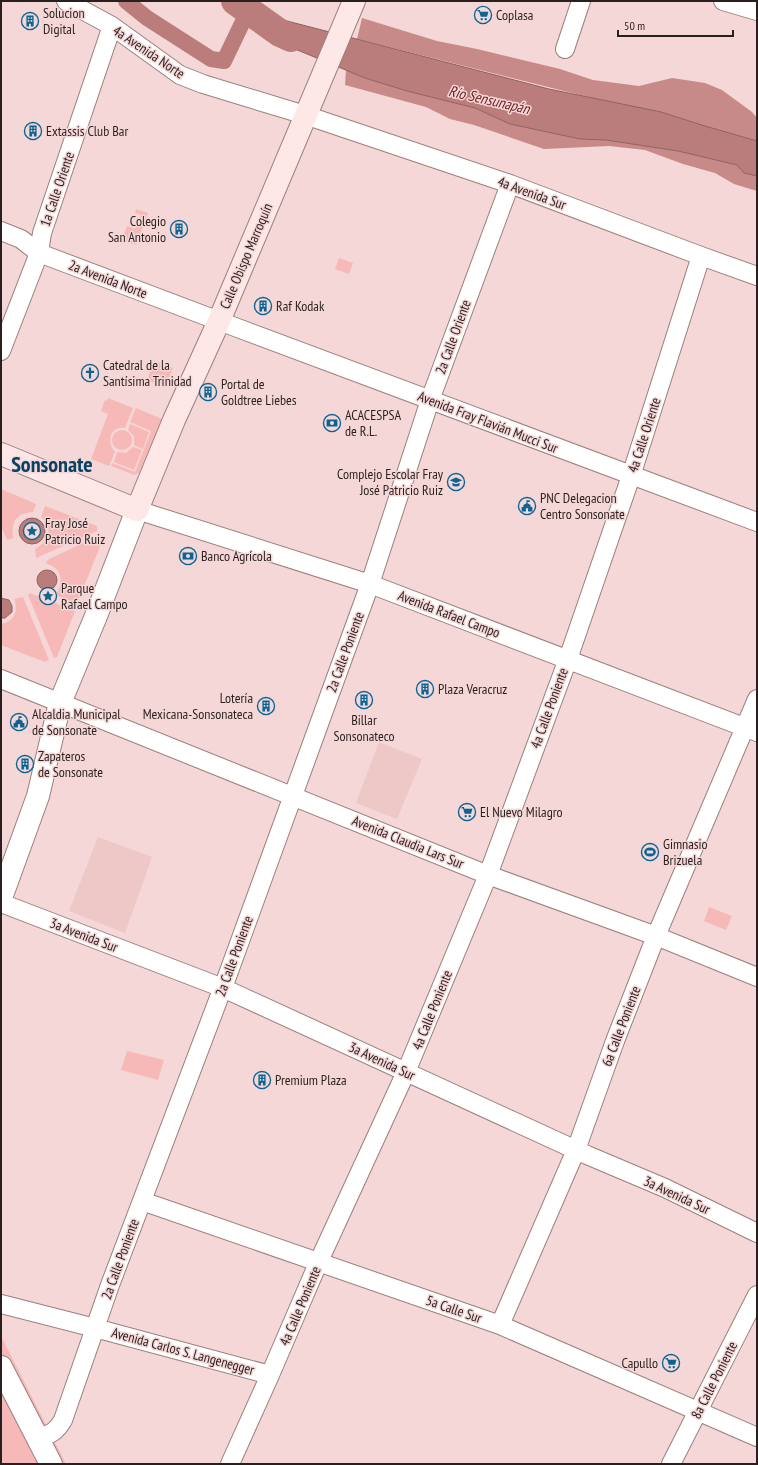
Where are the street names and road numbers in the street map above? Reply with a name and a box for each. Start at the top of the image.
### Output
street label: 4a Avenida Norte [110,21,189,83]
street label: 1a Calle Oriente [36,149,78,229]
street label: 4a Avenida Sur [495,172,569,214]
street label: Calle Obispo Marroquín [216,200,276,312]
street label: 2a Avenida Norte [66,256,150,302]
street label: 2a Calle Oriente [431,297,475,377]
street label: Avenida Fray Flavián Mucci Sur [415,387,561,457]
street label: 4a Calle Oriente [623,395,665,475]
street label: Avenida Rafael Campo [395,586,503,642]
street label: 2a Calle Poniente [322,609,368,695]
street label: 4a Calle Poniente [526,665,572,751]
street label: Avenida Claudia Lars Sur [350,811,467,873]
street label: 2a Calle Poniente [211,913,257,999]
street label: 3a Avenida Sur [47,914,121,956]
street label: 4a Calle Poniente [408,967,456,1053]
street label: 6a Calle Poniente [597,983,645,1069]
street label: 3a Avenida Sur [346,1038,418,1084]
street label: 3a Avenida Sur [641,1172,713,1218]
street label: 2a Calle Poniente [97,1216,143,1302]
street label: 4a Calle Poniente [275,1263,325,1348]
street label: 5a Calle Sur [424,1291,484,1327]
street label: Avenida Carlos S. Langenegger [110,1323,257,1379]
street label: 8a Calle Poniente [687,1338,741,1422]

